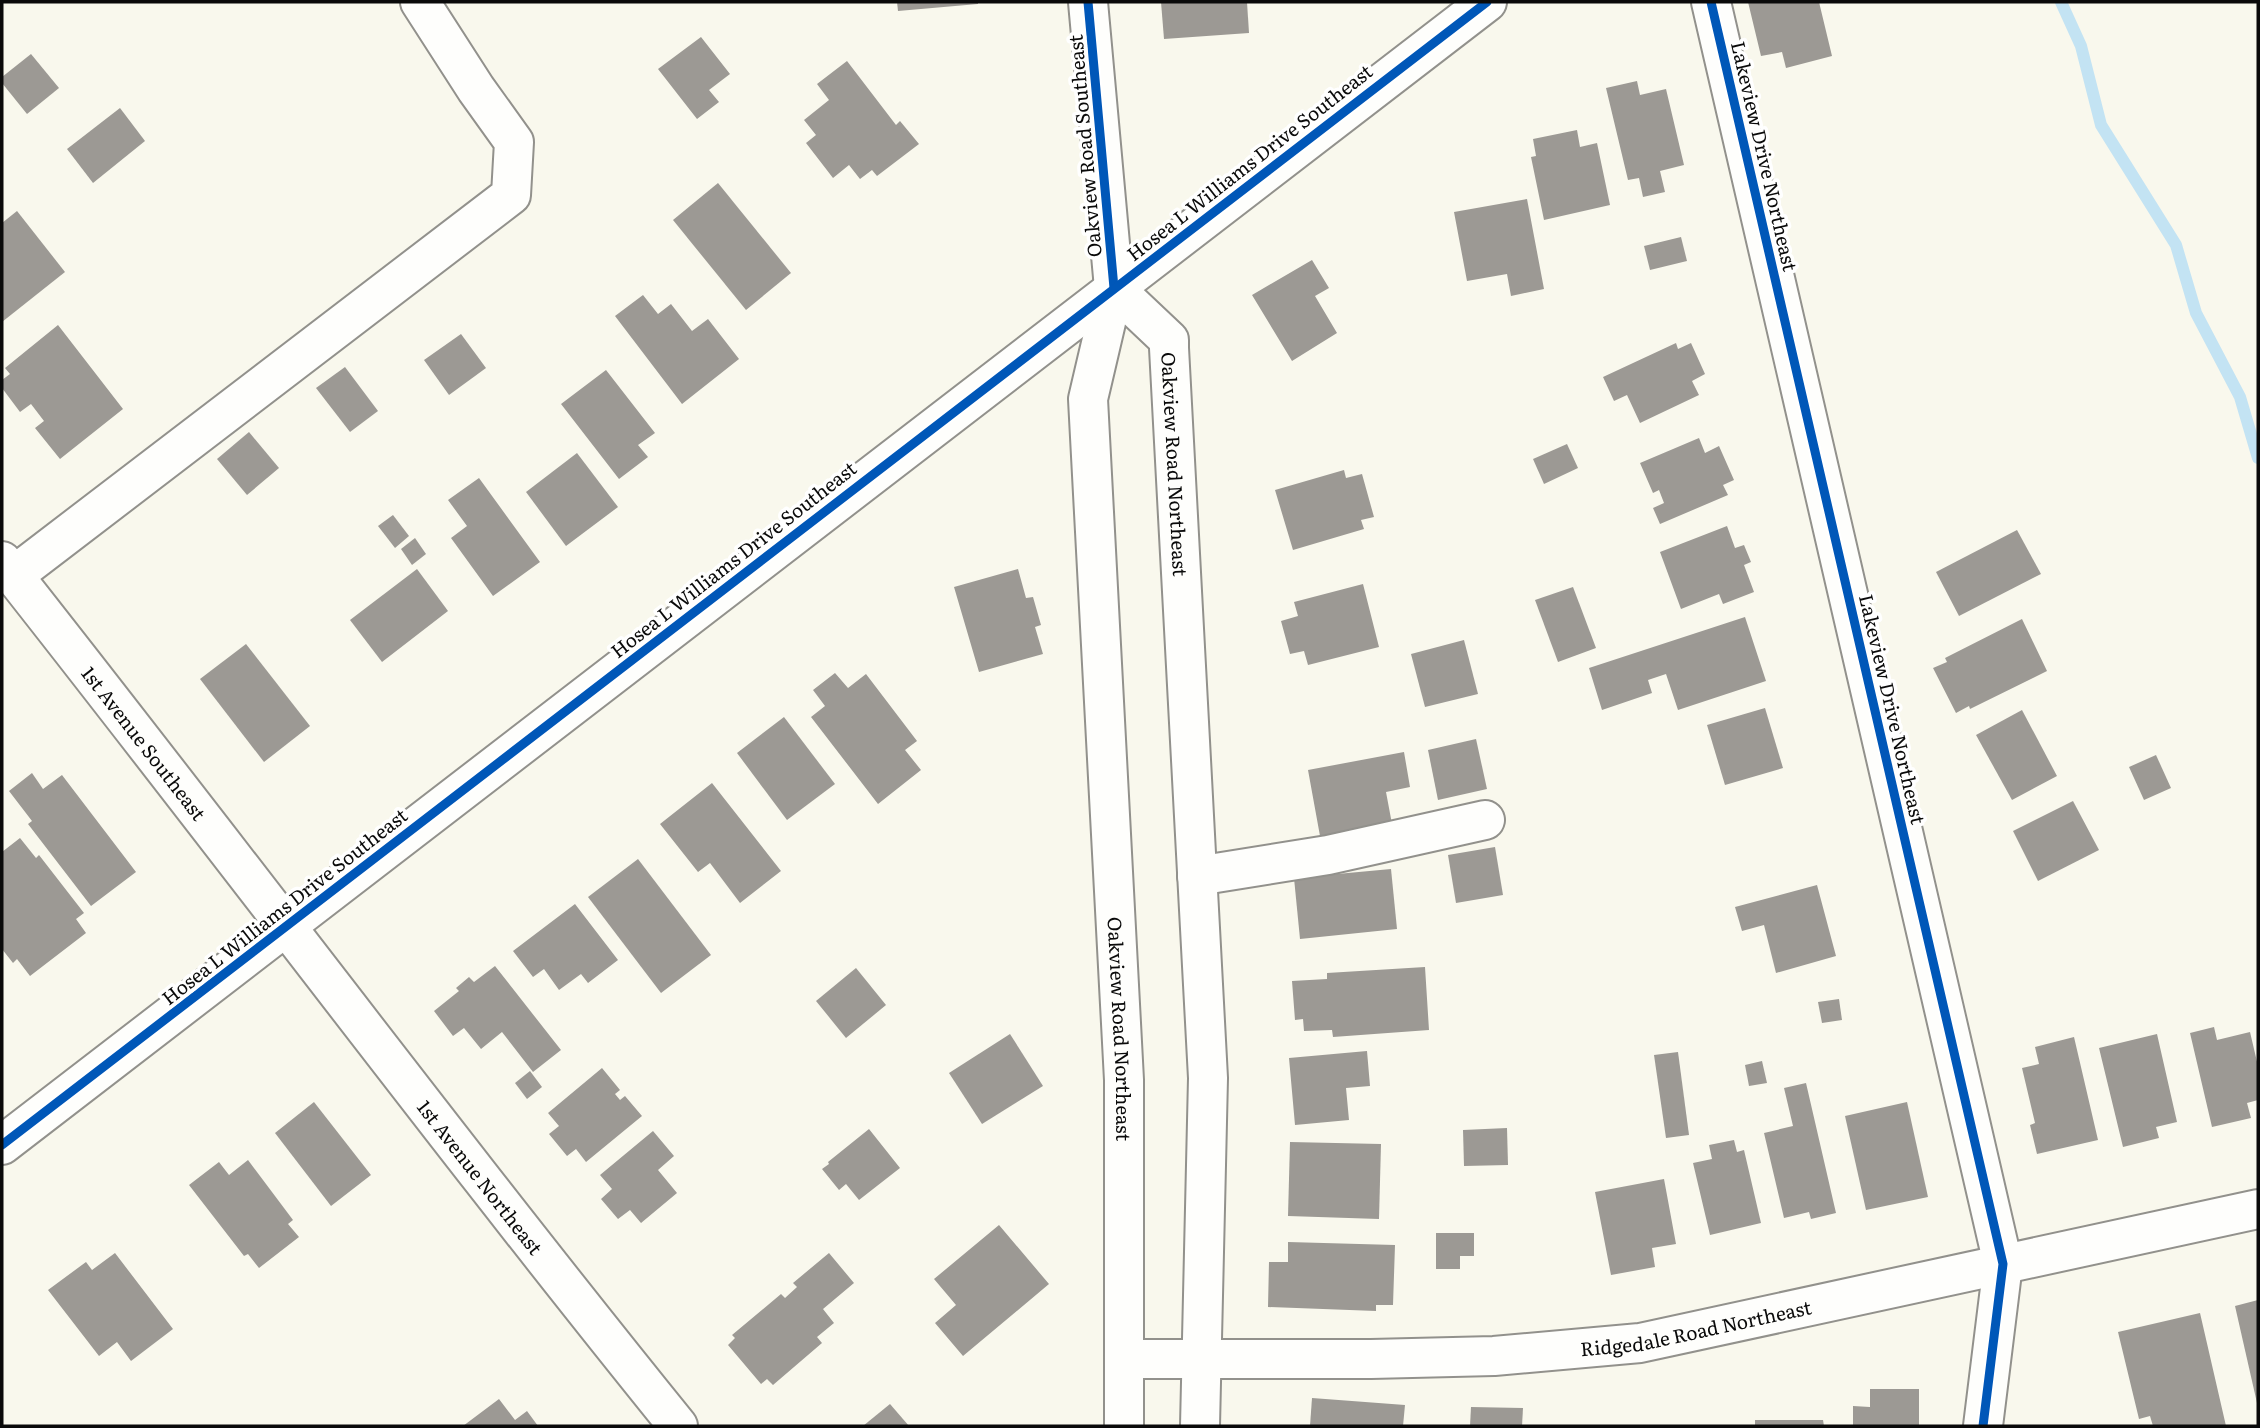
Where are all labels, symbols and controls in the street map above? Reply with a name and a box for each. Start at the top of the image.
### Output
street label: Oakview Road Southeast [1060,33,1108,259]
street label: Lakeview Drive Northeast [1725,38,1805,274]
street label: Hosea L Williams Drive Southeast [1120,57,1378,267]
street label: Oakview Road Northeast [1155,351,1195,577]
street label: Hosea L Williams Drive Southeast [604,454,862,664]
street label: Lakeview Drive Northeast [1853,591,1933,827]
street label: 1st Avenue Southeast [75,660,213,826]
street label: Hosea L Williams Drive Southeast [155,801,413,1011]
street label: Oakview Road Northeast [1101,916,1138,1141]
street label: 1st Avenue Northeast [411,1094,550,1260]
street label: Ridgedale Road Northeast [1579,1292,1814,1362]

